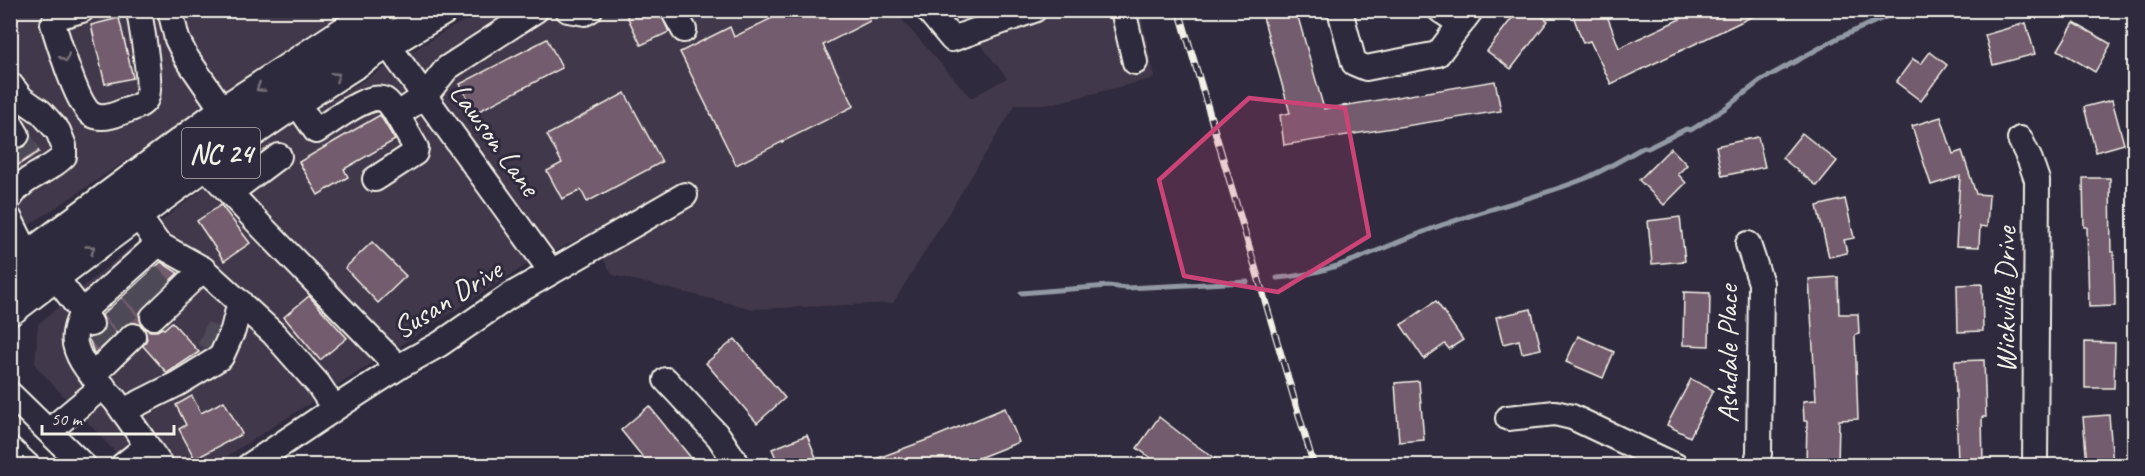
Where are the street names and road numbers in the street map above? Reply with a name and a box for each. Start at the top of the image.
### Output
street label: Lawson Lane [441,75,550,205]
road number: NC 24 [182,128,260,178]
street label: Wickville Drive [1986,225,2024,373]
street label: Susan Drive [385,249,511,347]
street label: Ashdale Place [1708,283,1746,423]

